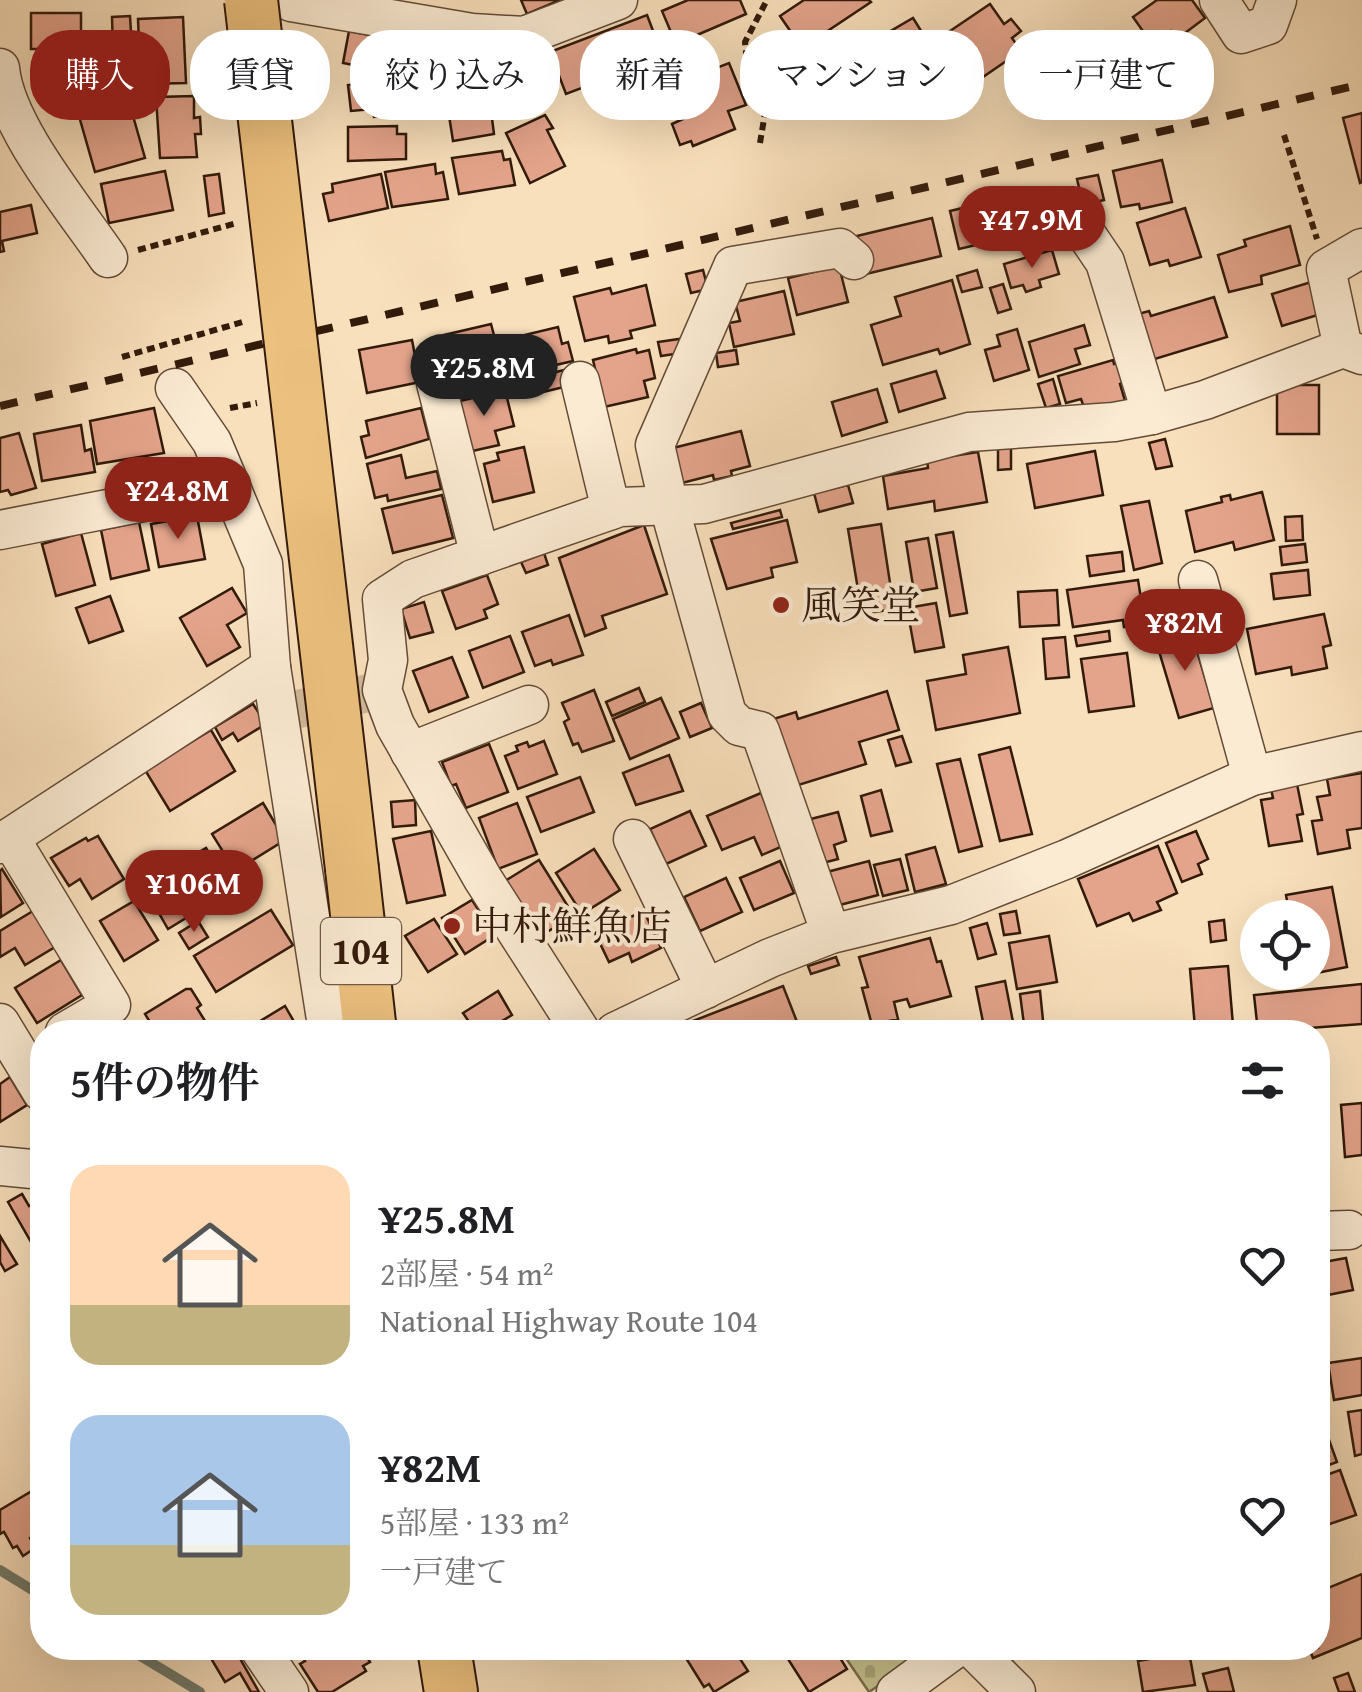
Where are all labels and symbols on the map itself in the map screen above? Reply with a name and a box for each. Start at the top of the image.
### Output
pin: ¥47.9M [951,186,1113,271]
pin: ¥25.8M [403,334,565,419]
pin: ¥24.8M [97,457,259,542]
place label: 風笑堂 [801,575,921,634]
pin: ¥82M [1126,589,1244,674]
marker: 風笑堂 [770,594,792,616]
pin: ¥106M [124,850,264,935]
place label: 中村鮮魚店 [472,896,672,955]
marker: 中村鮮魚店 [441,915,463,937]
road number: 104 [321,918,401,984]

